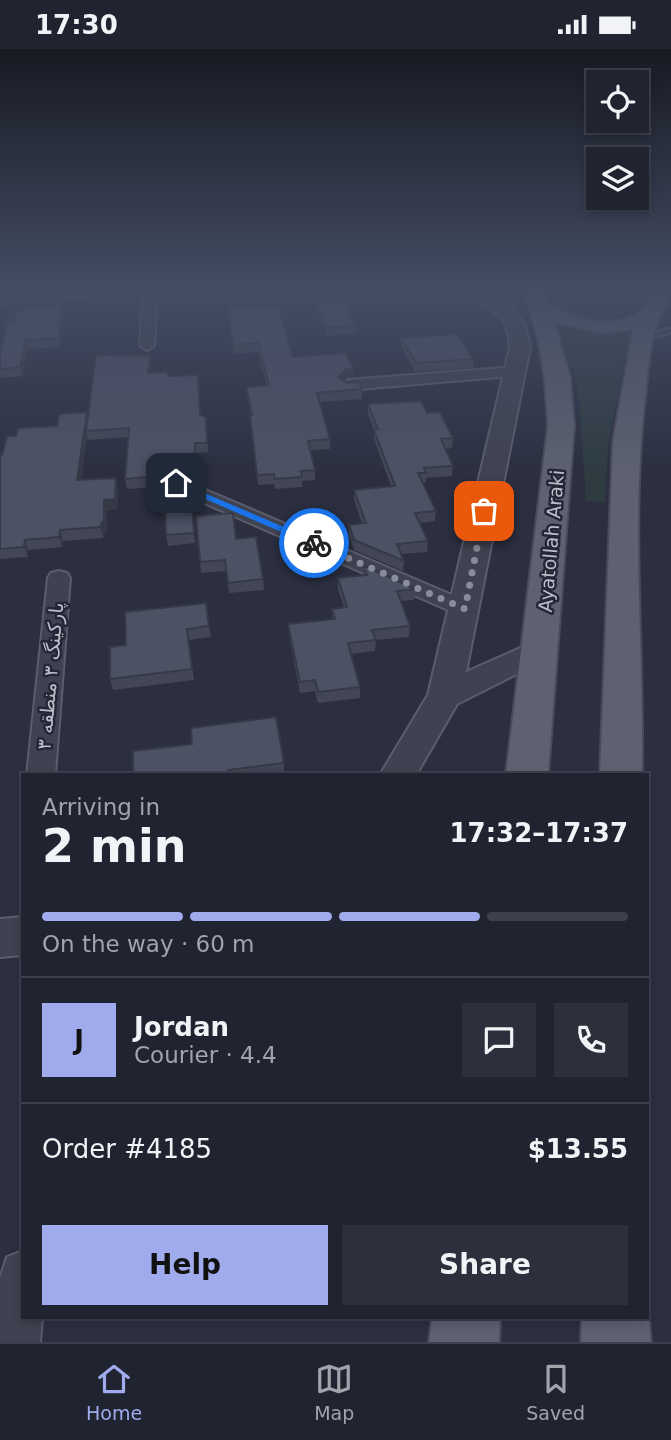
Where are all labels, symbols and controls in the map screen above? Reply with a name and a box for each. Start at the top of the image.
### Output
text: 17:30 [35,10,118,40]
map controls [586,70,649,210]
button: locate [586,70,649,133]
button: layers [586,147,649,210]
pin [146,453,206,513]
icon: home [157,464,195,502]
street label: Ayatollah Araki [534,469,568,613]
pin [454,481,514,541]
icon: bag [465,492,503,530]
courier [279,508,349,578]
icon: bike [295,524,333,562]
street label: پارکینگ ۳ منطقه ۳ [33,602,68,751]
text: Arriving in [42,794,160,820]
text: 17:32–17:37 [449,818,628,848]
text: 2 min [42,819,186,873]
text: On the way · 60 m [42,931,254,957]
button: chat [462,1003,536,1077]
button: phone [554,1003,628,1077]
text: Jordan [134,1012,229,1042]
text: J [74,1025,84,1055]
text: Courier · 4.4 [134,1042,277,1068]
text: Order #4185 [42,1134,212,1164]
text: $13.55 [528,1134,628,1164]
button: Help [42,1225,328,1305]
button: Share [342,1225,628,1305]
tab: Home [86,1360,142,1424]
tab: Map [314,1360,354,1424]
tab: Saved [526,1360,585,1424]

